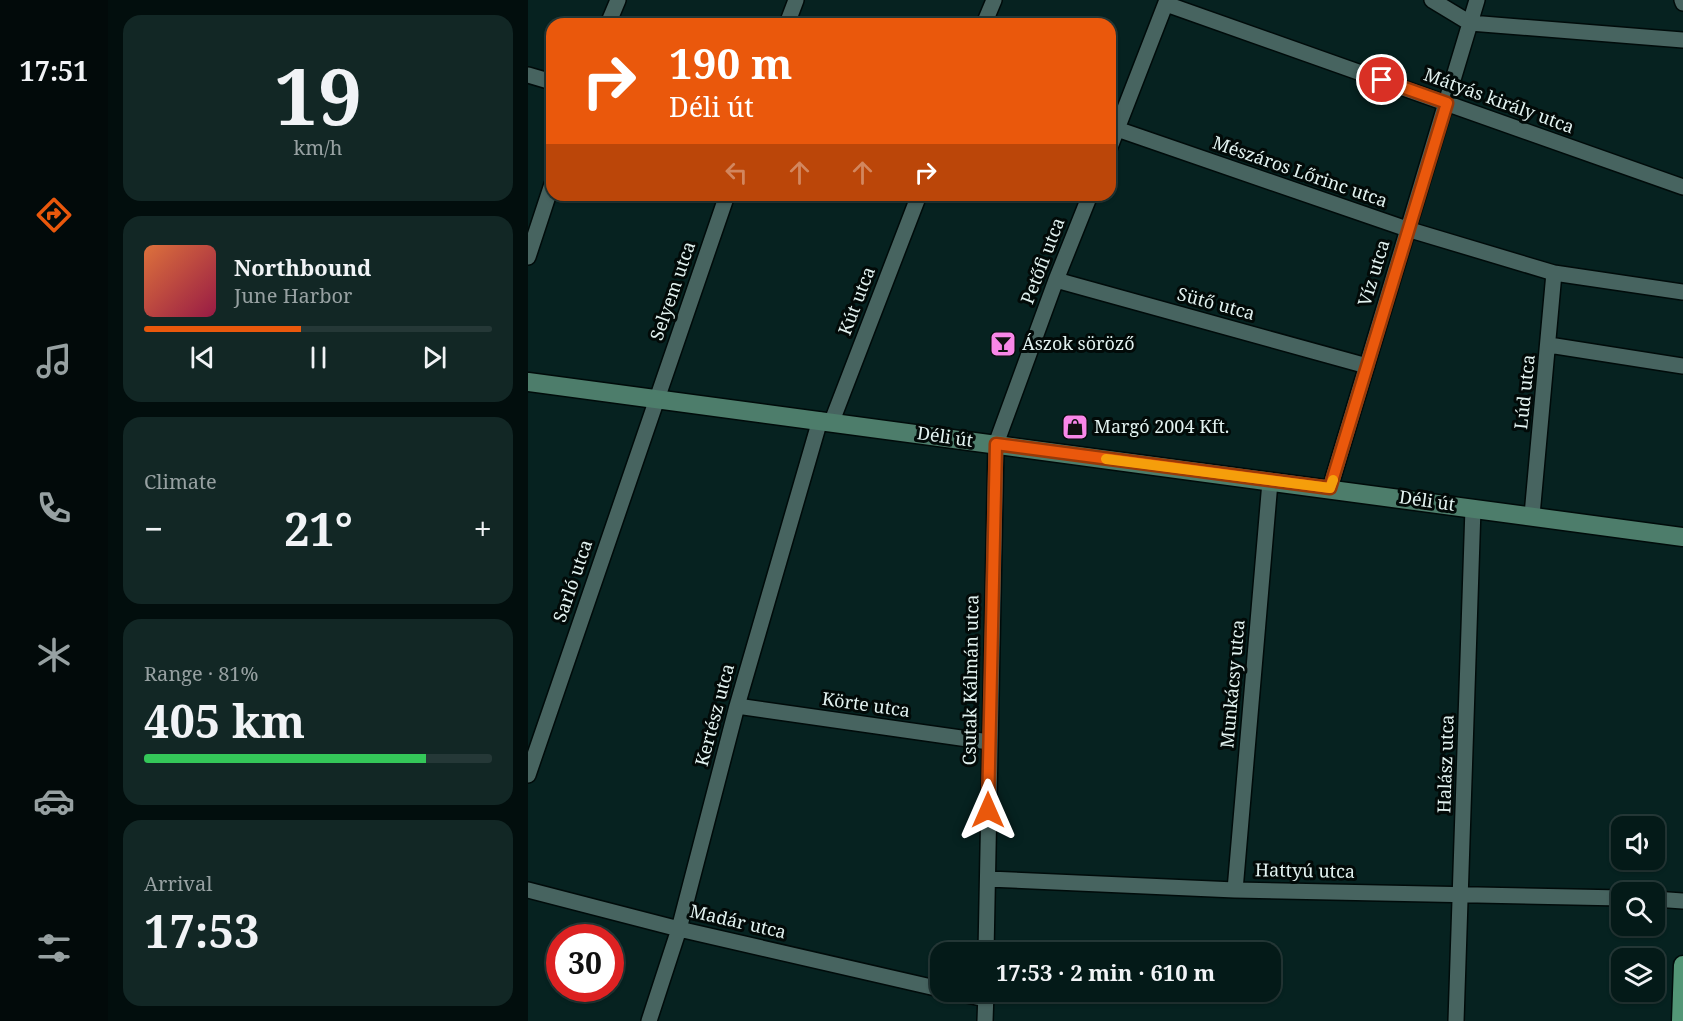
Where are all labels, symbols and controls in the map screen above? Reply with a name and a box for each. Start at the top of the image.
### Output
text: 190 m [669,34,793,91]
text: 19 [274,42,362,148]
icon: right [570,42,648,120]
text: 17:51 [19,52,89,89]
pin [1356,54,1407,105]
street label: Mátyás király utca [1421,62,1578,138]
icon: arrive [1365,63,1398,96]
text: Déli út [669,88,754,125]
street label: Mészáros Lőrinc utca [1210,130,1391,212]
text: km/h [293,134,343,161]
icon: left [720,156,753,189]
icon: ahead [783,156,816,189]
icon: ahead [846,156,879,189]
icon: right [909,156,942,189]
icon: directions [33,194,75,236]
street label: Petőfi utca [1015,214,1070,307]
street label: Víz utca [1352,236,1395,309]
street label: Selyem utca [644,238,700,343]
text: Northbound [234,252,371,282]
street label: Kút utca [832,263,880,338]
street label: Sütő utca [1175,281,1258,325]
text: June Harbor [234,282,352,309]
bar icon: Ászok söröző [988,329,1018,359]
place label: Ászok söröző [1022,331,1135,355]
icon: music [33,340,75,382]
icon: previous [186,341,219,374]
icon: pause [302,341,335,374]
icon: next [418,341,451,374]
street label: Lúd utca [1508,353,1540,431]
shop icon: Margó 2004 Kft. [1060,412,1090,442]
place label: Margó 2004 Kft. [1094,414,1229,438]
street label: Déli út [915,420,975,452]
text: Climate [144,468,217,495]
street label: Déli út [1397,484,1457,516]
icon: phone [33,487,75,529]
text: 21° [284,498,353,559]
text: − [144,506,163,551]
text: + [474,506,492,551]
street label: Sarló utca [547,536,597,625]
street label: Csutak Kálmán utca [957,594,983,766]
street label: Munkácsy utca [1214,619,1250,749]
icon: climate [33,634,75,676]
text: Range · 81% [144,660,258,687]
street label: Kertész utca [689,661,739,769]
street label: Körte utca [821,686,912,722]
text: 405 km [144,690,305,751]
street label: Halász utca [1431,714,1459,814]
position arrow [956,778,1020,842]
icon: car [33,780,75,822]
map controls [1611,816,1665,1002]
button: sound [1611,816,1665,870]
street label: Hattyú utca [1255,857,1355,883]
text: Arrival [144,870,212,897]
button: search [1611,882,1665,936]
street label: Madár utca [688,898,789,944]
text: 17:53 [144,900,259,961]
speed limit sign: 30 [546,924,624,1002]
icon: filters [33,927,75,969]
button: layers [1611,948,1665,1002]
text: 17:53 · 2 min · 610 m [996,957,1215,987]

